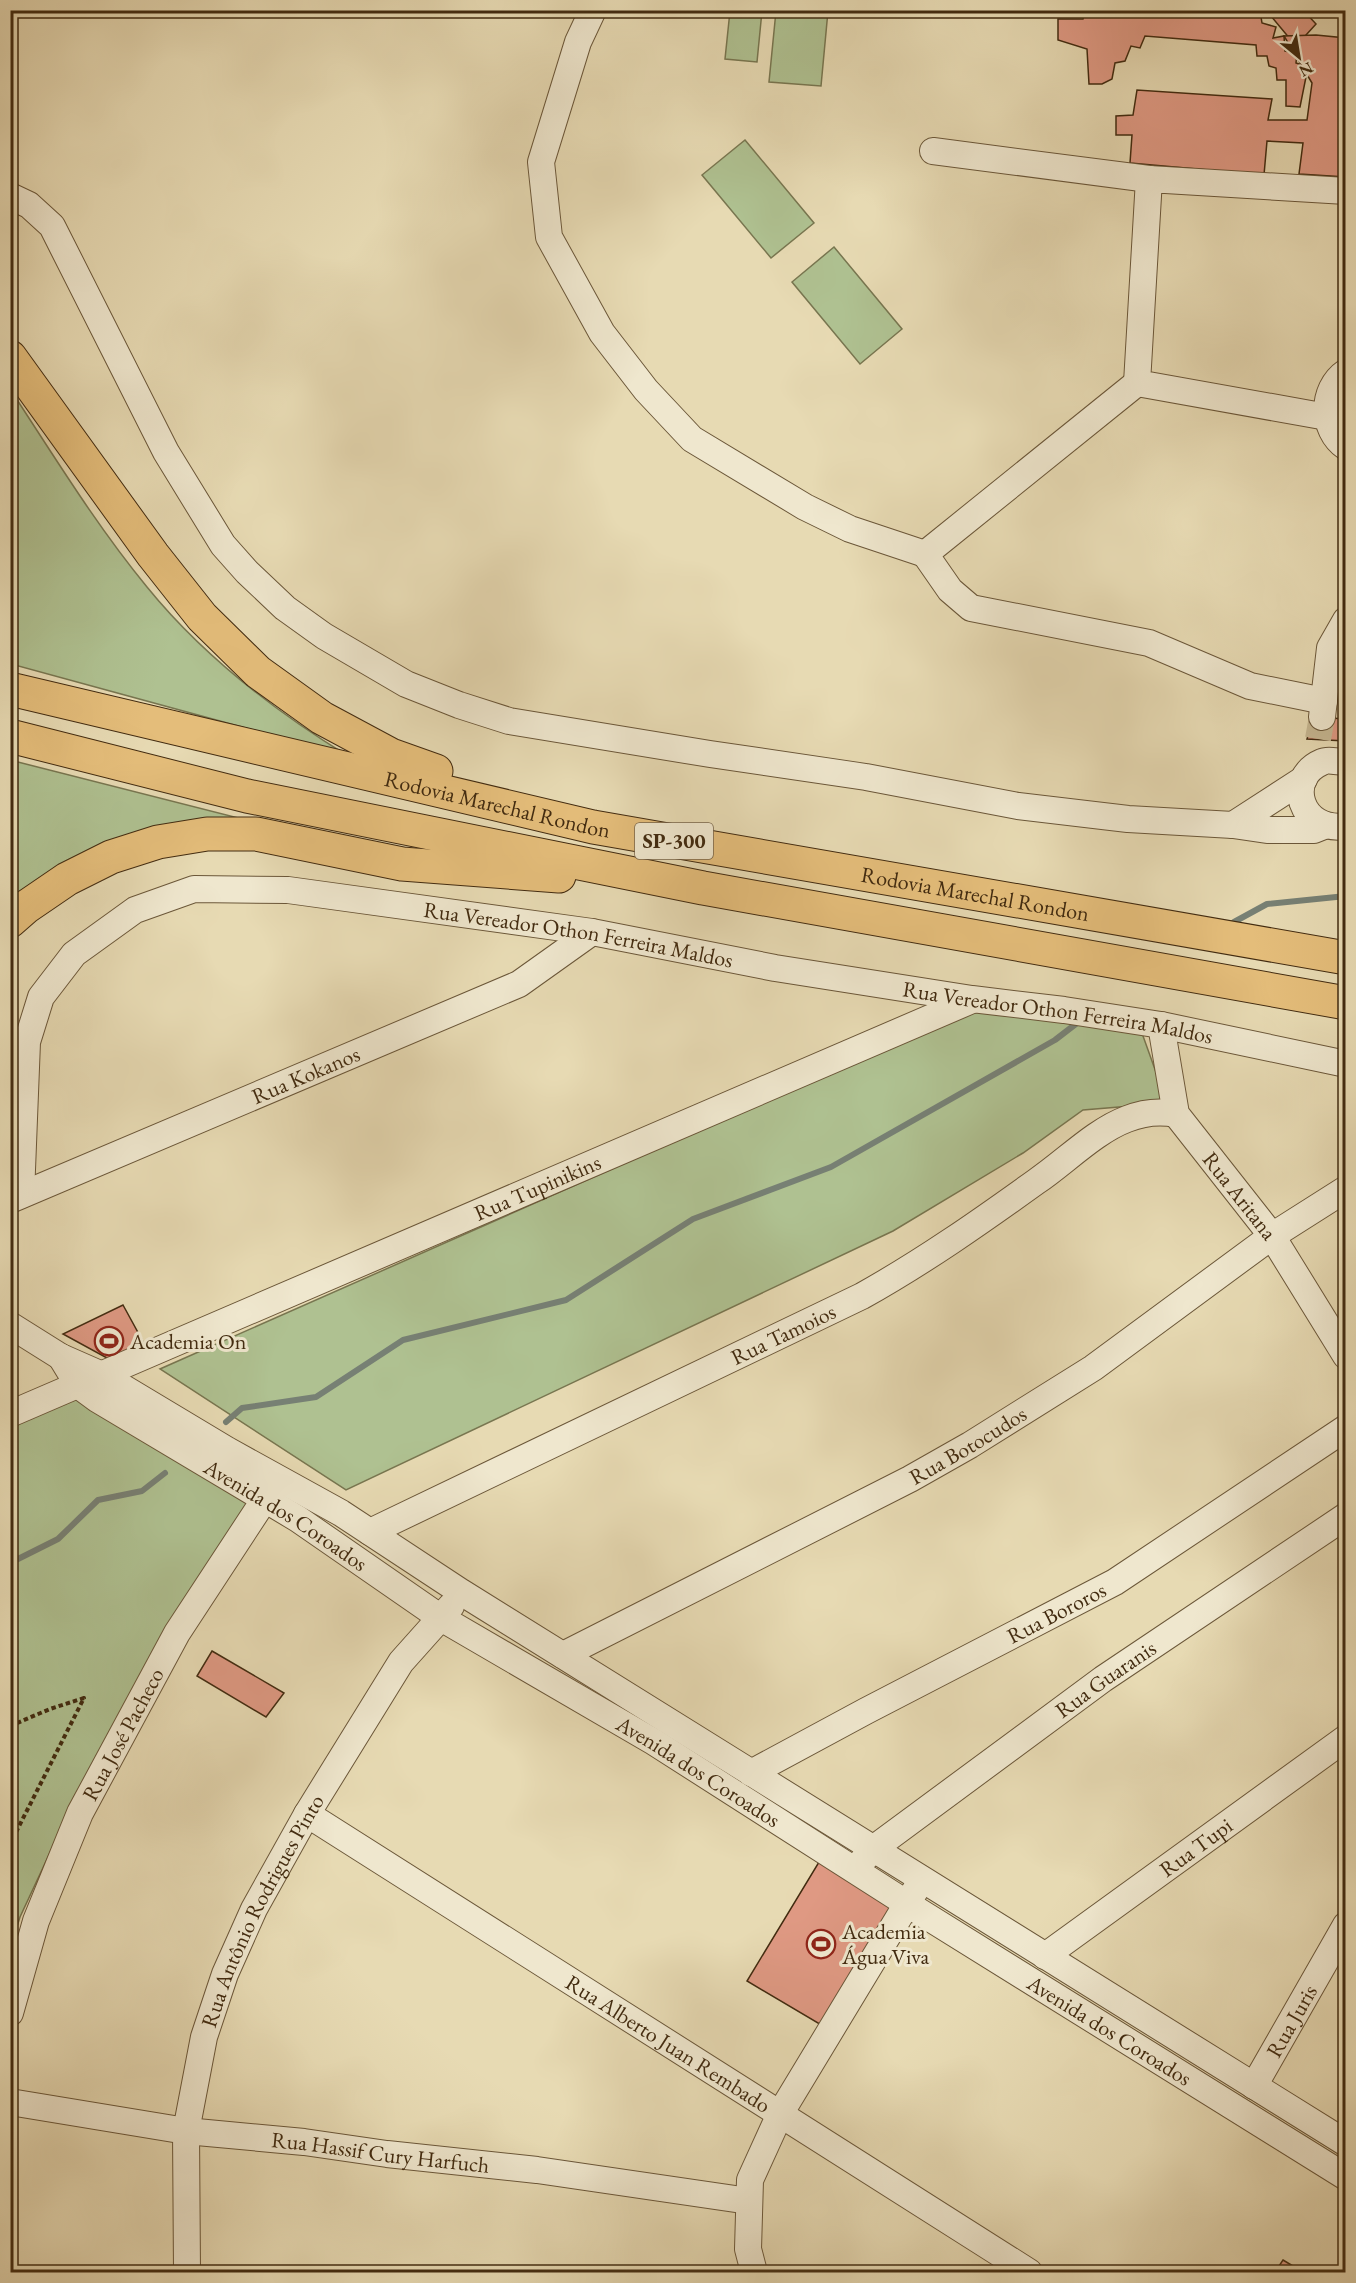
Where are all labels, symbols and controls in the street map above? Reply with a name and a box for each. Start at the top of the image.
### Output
north arrow [1269,27,1329,87]
text: N [1295,57,1317,82]
street label: Rodovia Marechal Rondon [382,764,613,845]
road number: SP-300 [635,823,713,859]
street label: Rodovia Marechal Rondon [859,860,1092,928]
street label: Rua Vereador Othon Ferreira Maldos [422,895,735,974]
street label: Rua Vereador Othon Ferreira Maldos [901,974,1215,1051]
street label: Rua Kokanos [247,1039,364,1111]
street label: Rua Aritana [1196,1146,1284,1246]
street label: Rua Tupinikins [470,1148,605,1228]
street label: Rua Tamoios [726,1297,840,1372]
sports icon: Academia On [93,1325,125,1357]
place label: Academia On [129,1327,247,1356]
street label: Rua Botocudos [904,1399,1032,1492]
street label: Avenida dos Coroados [198,1452,373,1578]
street label: Rua Bororos [1002,1575,1111,1651]
street label: Rua Guaranis [1049,1634,1162,1725]
street label: Rua José Pacheco [75,1663,171,1806]
street label: Avenida dos Coroados [610,1709,786,1834]
street label: Rua Antônio Rodrigues Pinto [194,1789,331,2031]
street label: Rua Tupi [1154,1811,1238,1884]
place label: Academia Água Viva [841,1917,930,1971]
sports icon: Academia Água Viva [805,1928,837,1960]
street label: Rua Alberto Juan Rembado [560,1968,776,2120]
street label: Avenida dos Coroados [1021,1968,1197,2093]
street label: Rua Juris [1259,1979,1324,2063]
street label: Rua Hassif Cury Harfuch [270,2125,491,2180]

